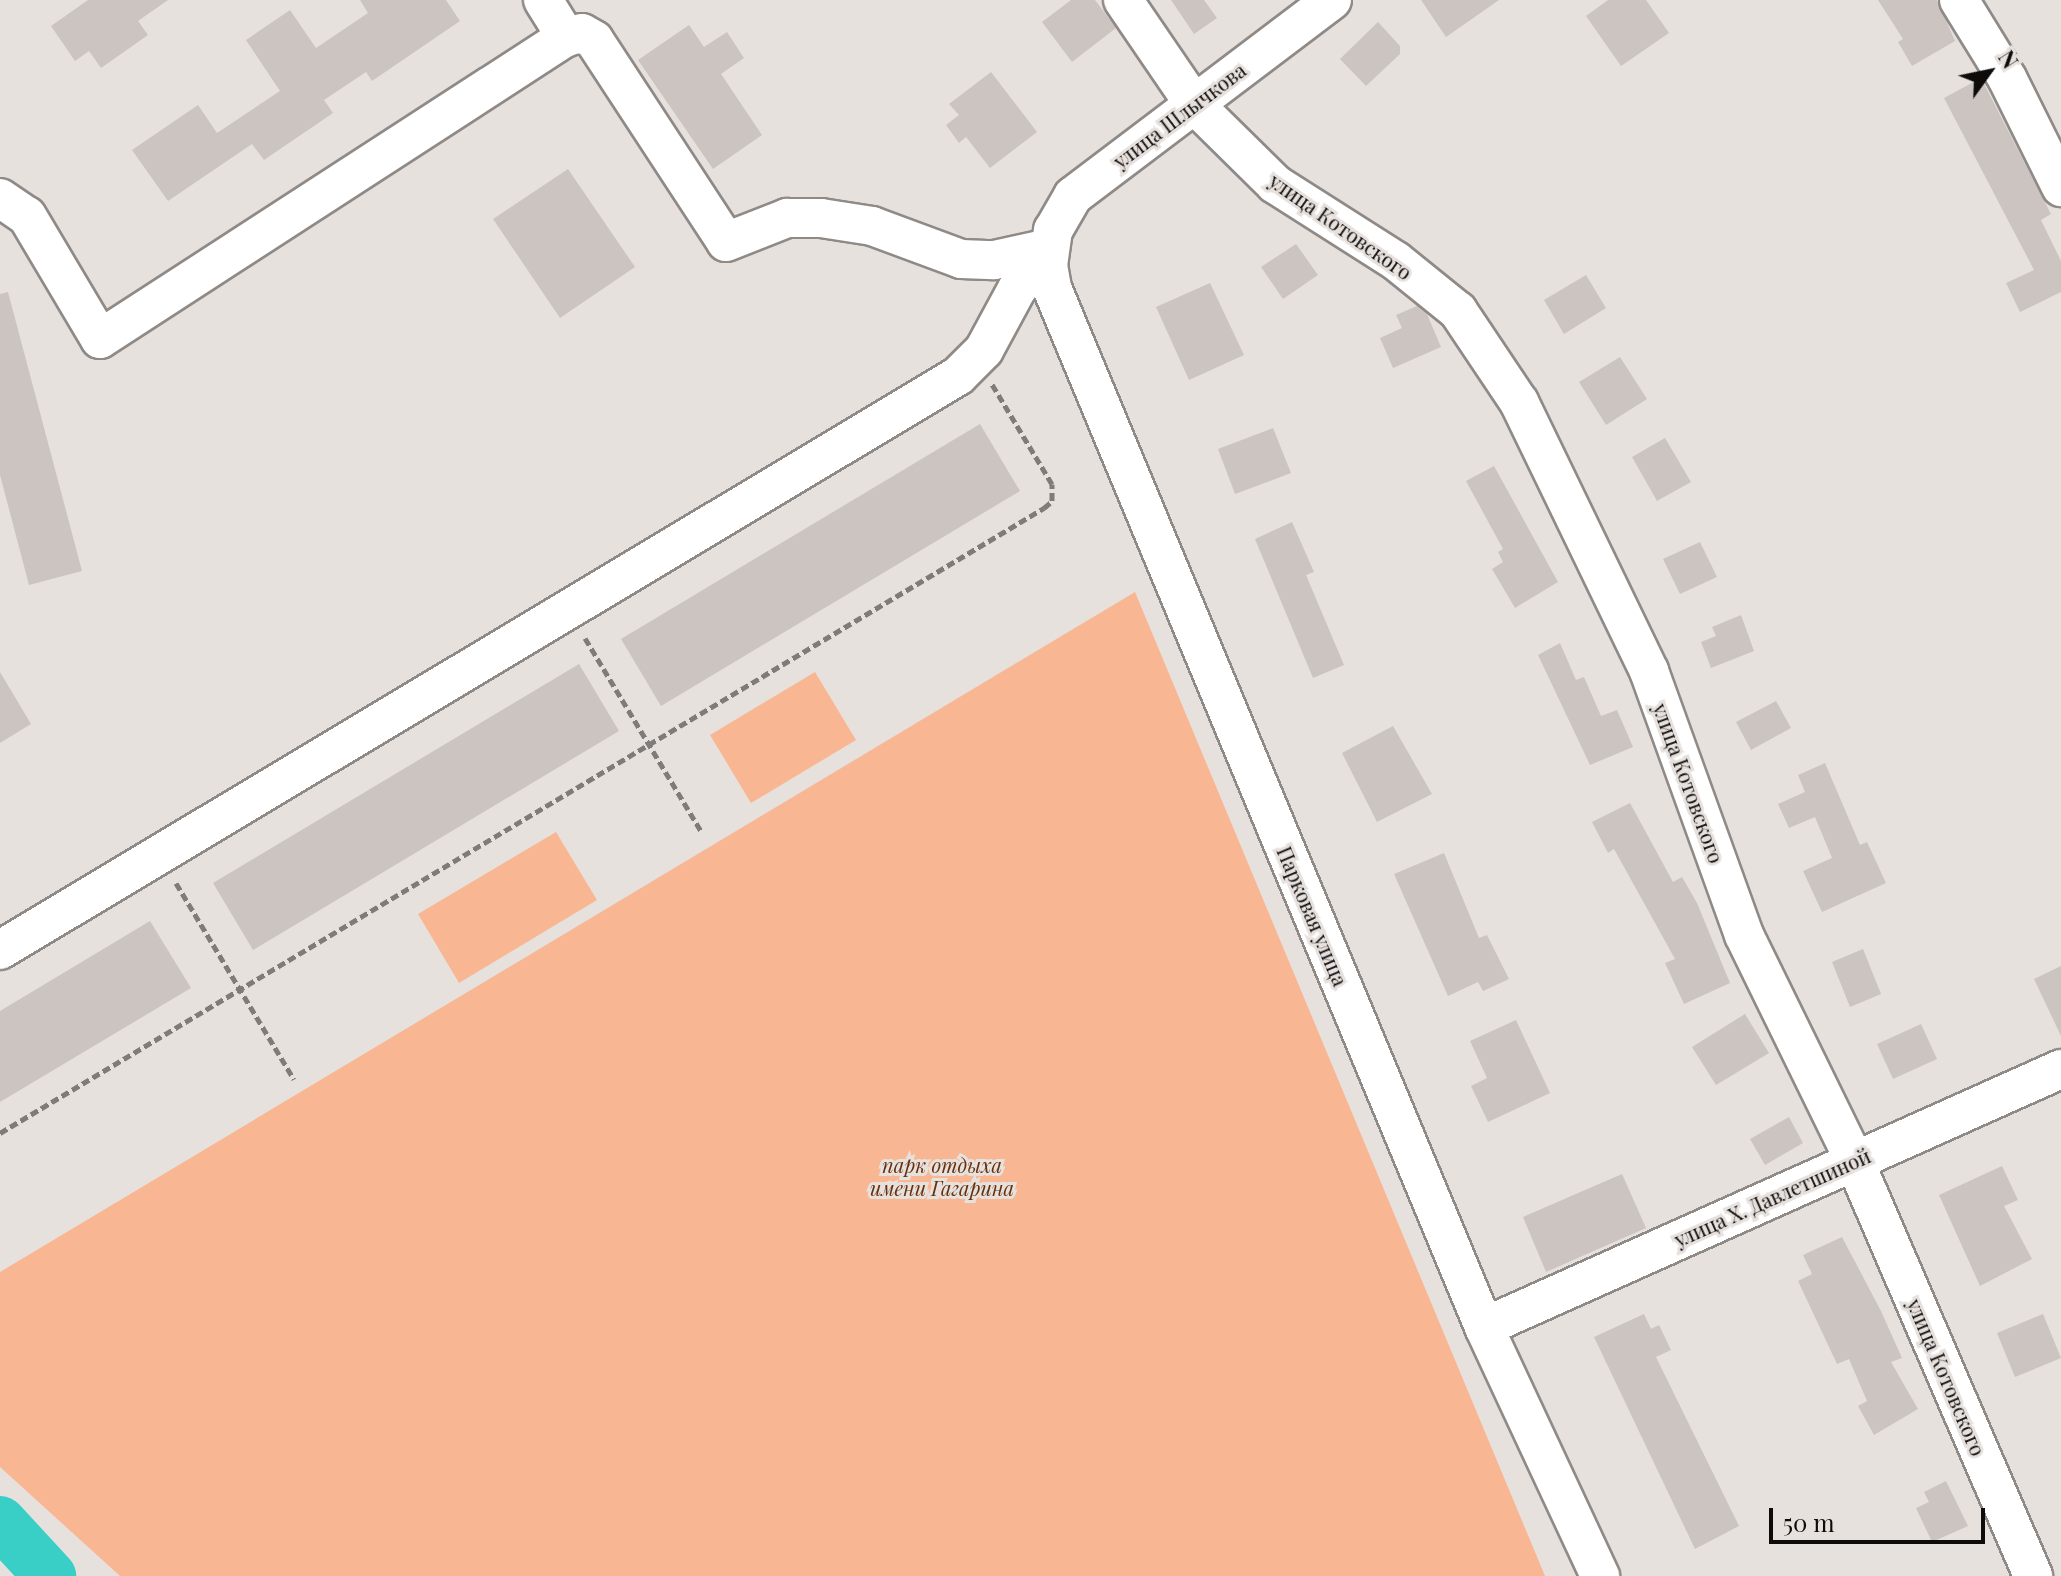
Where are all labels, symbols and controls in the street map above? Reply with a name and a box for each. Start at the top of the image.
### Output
north arrow [1949,32,2029,112]
text: N [1992,44,2026,74]
street label: улица Шлычкова [1108,57,1250,173]
street label: улица Котовского [1265,168,1417,284]
street label: улица Котовского [1649,700,1729,866]
street label: Парковая улица [1273,843,1353,989]
street label: улица Х. Давлетшиной [1670,1143,1874,1251]
park label: парк отдыха имени Гагарина [870,1152,1014,1199]
street label: улица Котовского [1903,1295,1991,1459]
scale bar [1773,1492,1989,1542]
text: 50 m [1783,1506,1835,1538]

